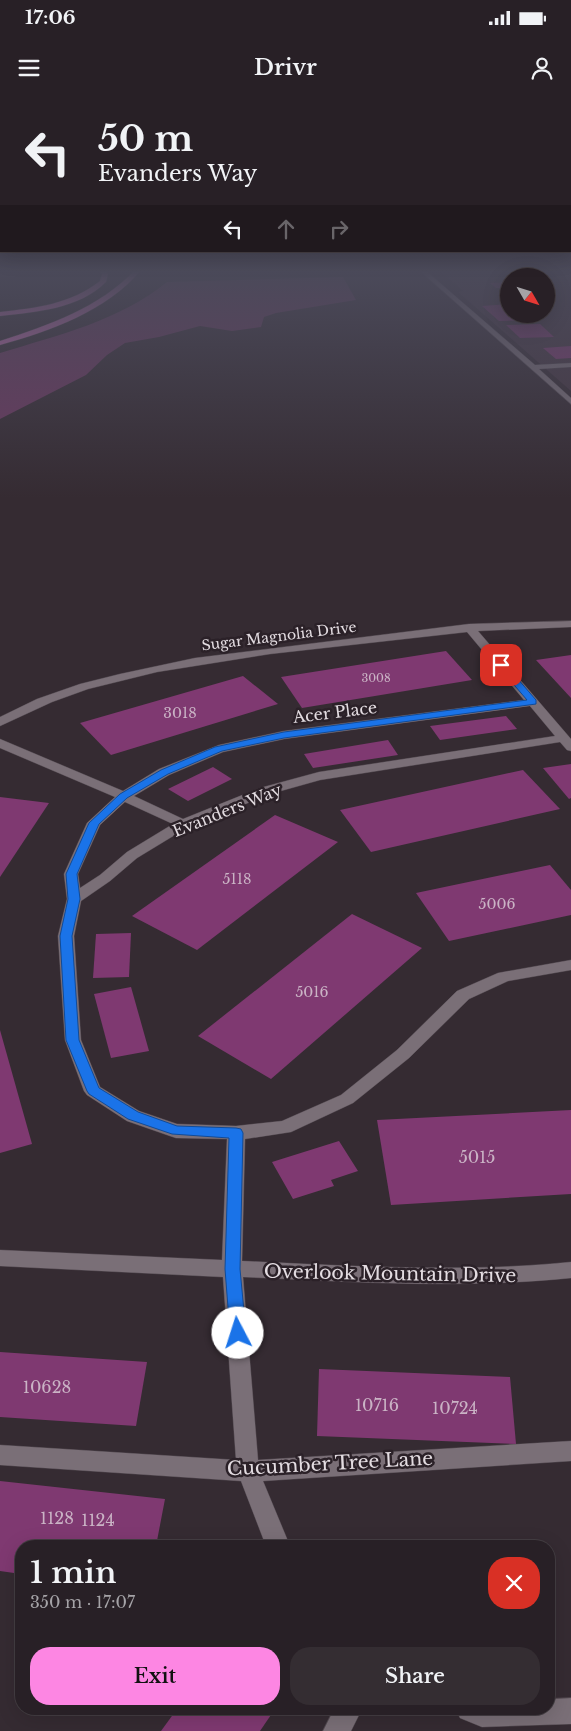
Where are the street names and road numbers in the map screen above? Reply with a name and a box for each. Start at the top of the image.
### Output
street label: Sugar Magnolia Drive [200,618,358,654]
street label: Acer Place [291,697,378,727]
street label: Evanders Way [170,779,285,841]
street label: Overlook Mountain Drive [264,1260,516,1287]
street label: Cucumber Tree Lane [226,1447,434,1480]

